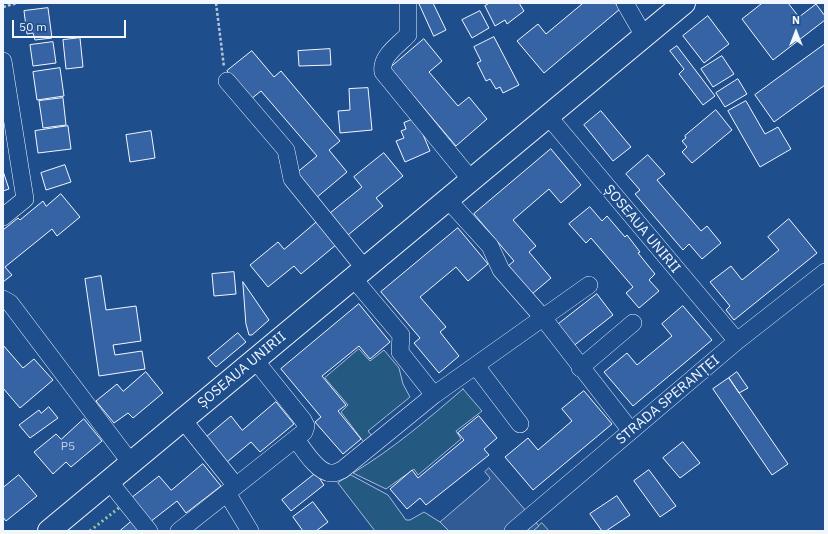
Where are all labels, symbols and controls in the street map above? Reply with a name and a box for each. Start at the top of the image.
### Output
scale bar [14,12,128,38]
north arrow [776,12,816,52]
text: N [792,13,800,27]
text: 50 m [19,19,47,34]
street label: ȘOSEAUA UNIRII [600,182,684,276]
street label: ȘOSEAUA UNIRII [195,328,289,412]
street label: STRADA SPERANȚEI [613,352,723,448]
house number: P5 [61,440,75,454]

